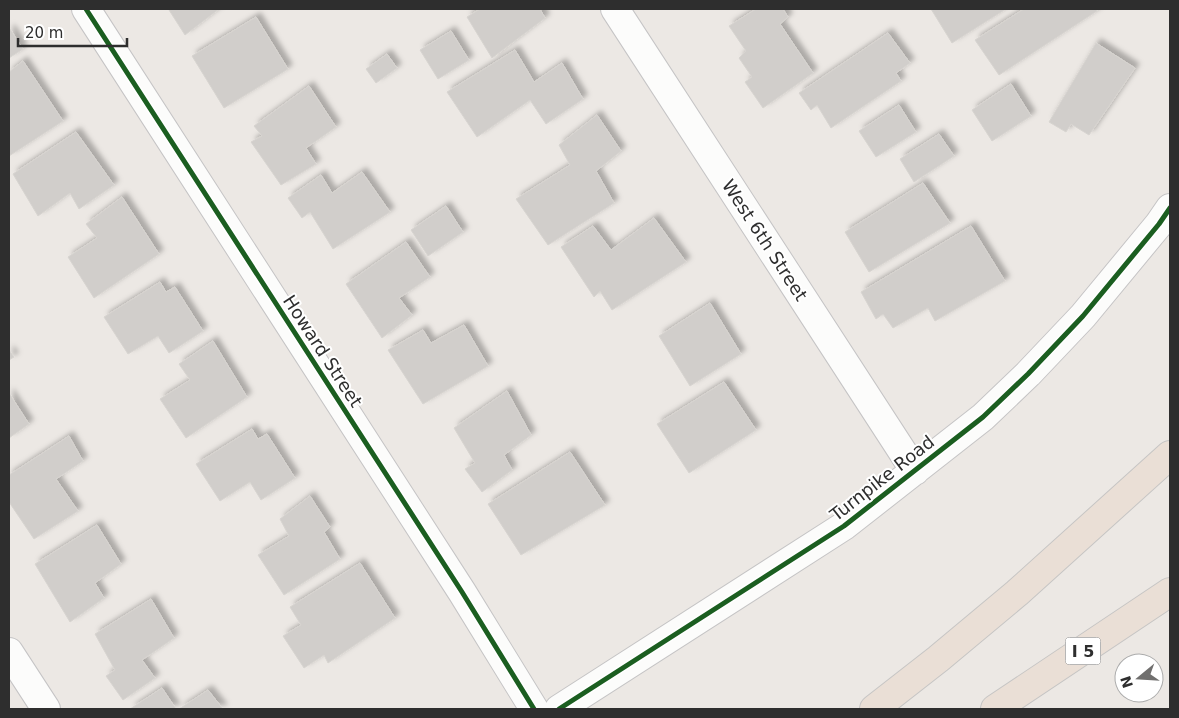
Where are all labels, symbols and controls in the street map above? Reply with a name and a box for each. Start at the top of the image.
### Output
scale bar [18,15,126,47]
text: 20 m [25,24,63,42]
street label: West 6th Street [718,175,812,305]
street label: Howard Street [279,291,367,411]
street label: Turnpike Road [825,431,938,526]
road number: I 5 [1066,637,1100,664]
north arrow [1114,653,1164,703]
text: N [1117,674,1136,690]

